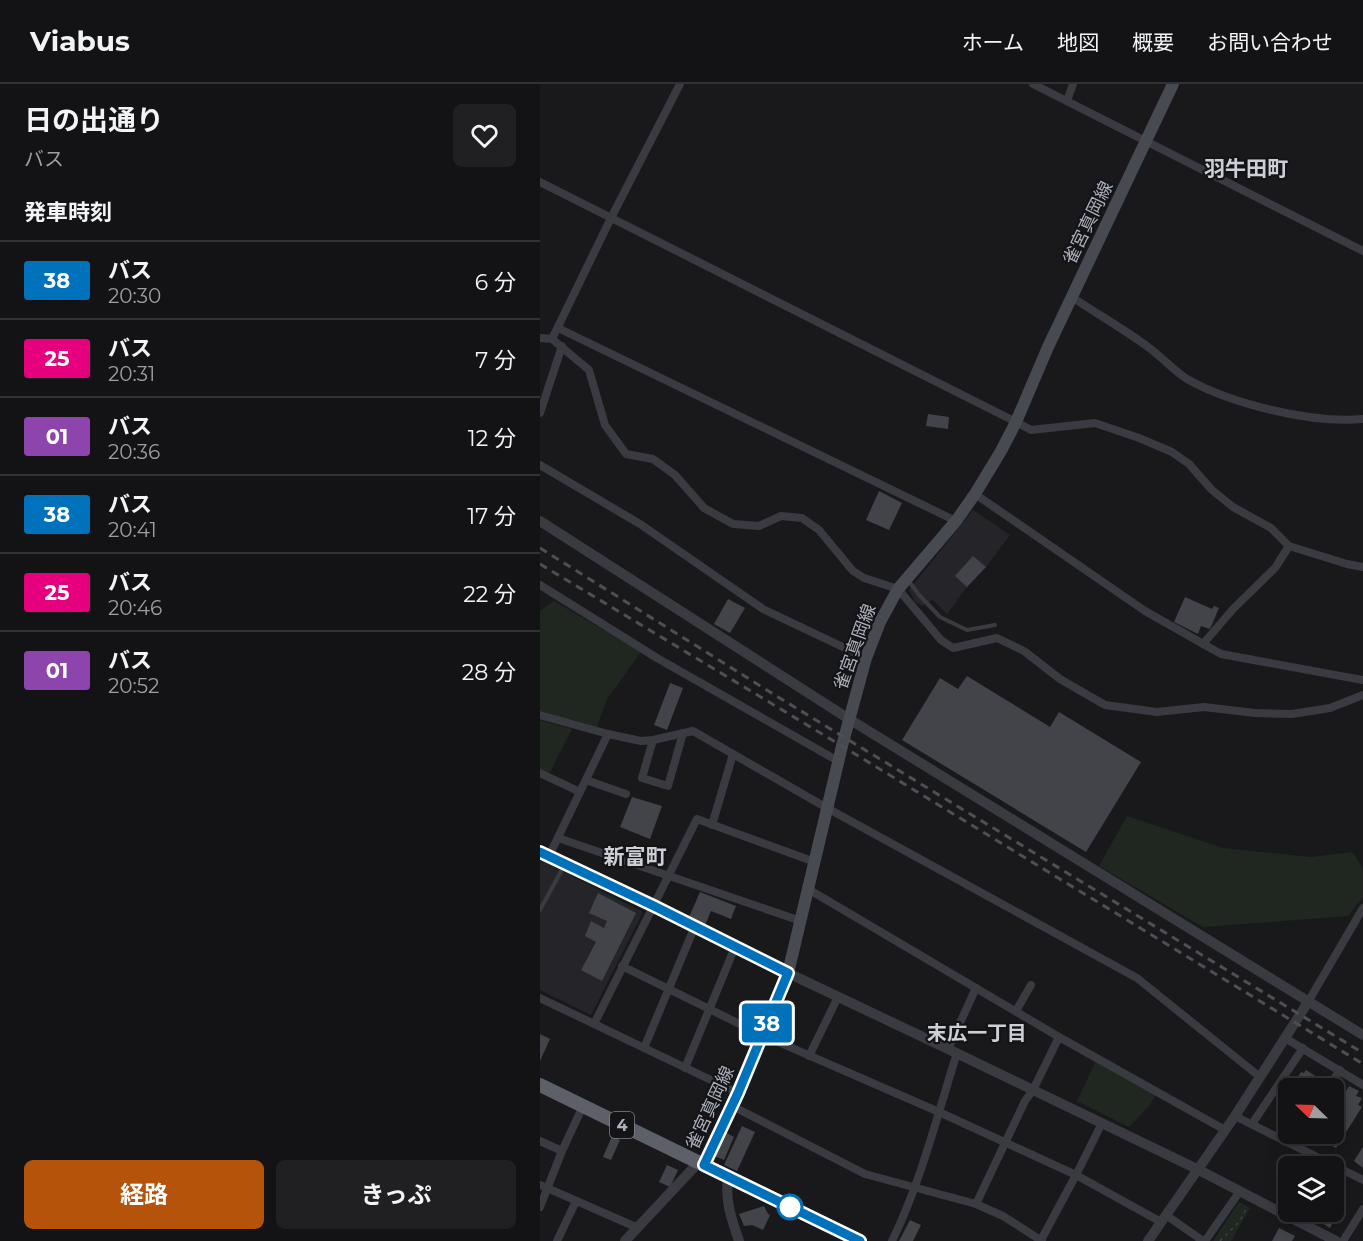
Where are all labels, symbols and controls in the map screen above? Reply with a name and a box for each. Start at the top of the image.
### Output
text: Viabus [30,24,130,58]
text: ホーム [962,30,1024,55]
text: 地図 [1057,30,1099,55]
text: 概要 [1132,30,1174,55]
text: お問い合わせ [1207,30,1333,55]
text: 日の出通り [24,103,164,137]
button: heart [453,104,516,167]
text: バス [24,147,64,171]
district label: 羽牛田町 [1204,156,1288,181]
street label: 雀宮真岡線 [1058,178,1118,268]
text: 発車時刻 [24,199,112,226]
text: バス [108,257,152,284]
text: 38 [44,268,70,293]
text: 6 分 [475,269,516,296]
text: 20:30 [108,284,161,308]
text: バス [108,335,152,362]
text: 25 [45,346,69,371]
text: 7 分 [475,347,516,374]
text: 20:31 [108,362,155,386]
text: バス [108,413,152,440]
text: 01 [46,424,68,449]
text: 12 分 [468,425,516,452]
text: 20:36 [108,440,160,464]
text: バス [108,491,152,518]
text: 38 [44,502,70,527]
text: 17 分 [467,503,516,530]
text: 20:41 [108,518,157,542]
text: バス [108,569,152,596]
text: 25 [45,580,69,605]
text: 22 分 [463,581,516,608]
text: 20:46 [108,596,162,620]
street label: 雀宮真岡線 [829,601,881,693]
text: バス [108,647,152,674]
text: 01 [46,658,68,683]
text: 28 分 [462,659,516,686]
text: 20:52 [108,674,159,698]
district label: 新富町 [604,844,667,869]
line badge: 38 [740,1004,794,1042]
text: 38 [754,1011,780,1036]
district label: 末広一丁目 [927,1021,1027,1045]
street label: 雀宮真岡線 [681,1063,739,1153]
north arrow [1278,1078,1344,1144]
map controls [1278,1078,1344,1222]
road number: 4 [610,1112,634,1138]
button: layers [1278,1156,1344,1222]
button: 経路 [24,1160,264,1229]
button: きっぷ [276,1160,516,1229]
unlabelled marker [777,1194,803,1220]

